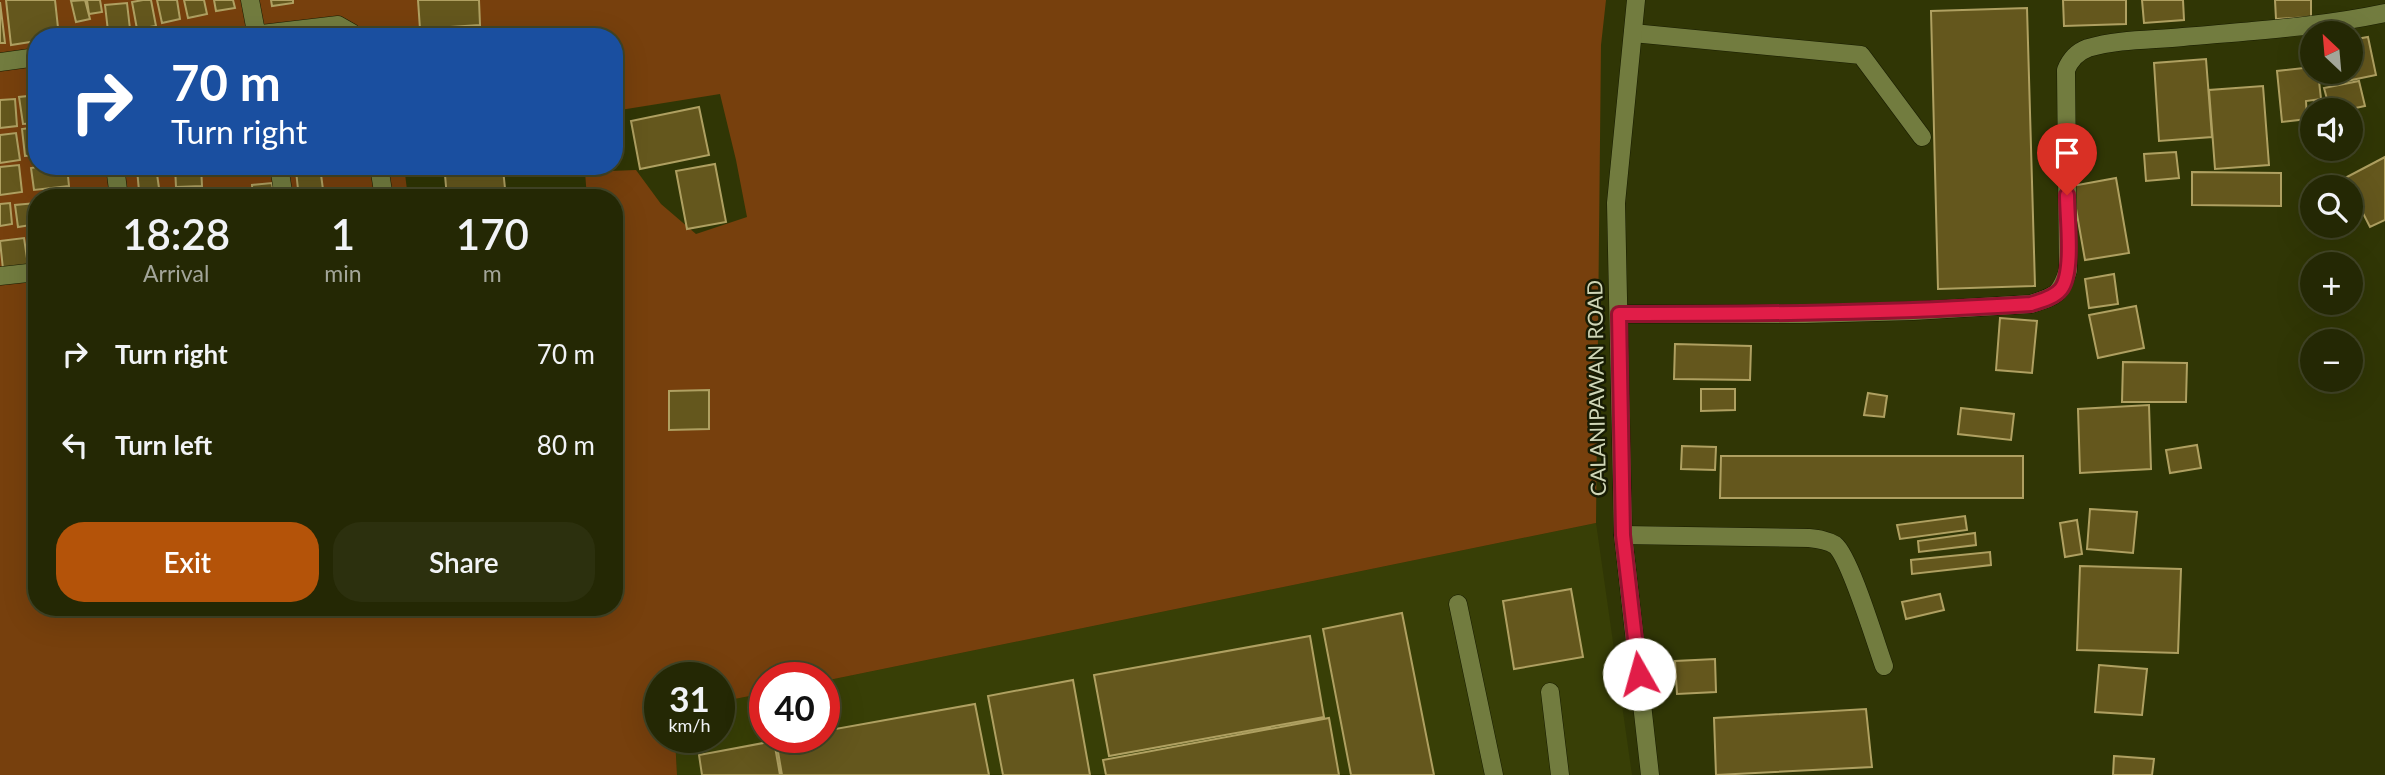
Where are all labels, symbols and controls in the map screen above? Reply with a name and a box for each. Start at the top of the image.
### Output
north arrow [2300,21,2362,84]
map controls [2300,21,2363,392]
text: 70 m [171,53,281,111]
icon: right [56,56,147,147]
button: sound [2300,98,2363,161]
text: Turn right [171,112,307,151]
pin [2037,123,2097,195]
icon: arrive [2048,134,2086,172]
button: search [2300,175,2363,238]
text: 18:28 [122,209,230,259]
text: 1 [331,209,355,259]
text: 170 [456,209,529,259]
button: + [2300,252,2363,315]
text: Arrival [143,259,209,287]
text: min [324,259,362,287]
text: m [483,259,502,287]
street label: CALANIPAWAN ROAD [1581,280,1610,496]
button: − [2300,329,2363,392]
icon: right [56,335,94,373]
text: Turn right [115,338,228,370]
text: 70 m [537,338,595,370]
icon: left [56,426,94,464]
text: Turn left [115,429,212,461]
text: 80 m [537,429,595,461]
button: Exit [56,522,319,602]
button: Share [333,522,595,602]
position arrow [1602,637,1676,711]
speed limit sign: 40 [749,662,840,753]
text: 31 [669,677,710,719]
text: km/h [668,714,711,736]

